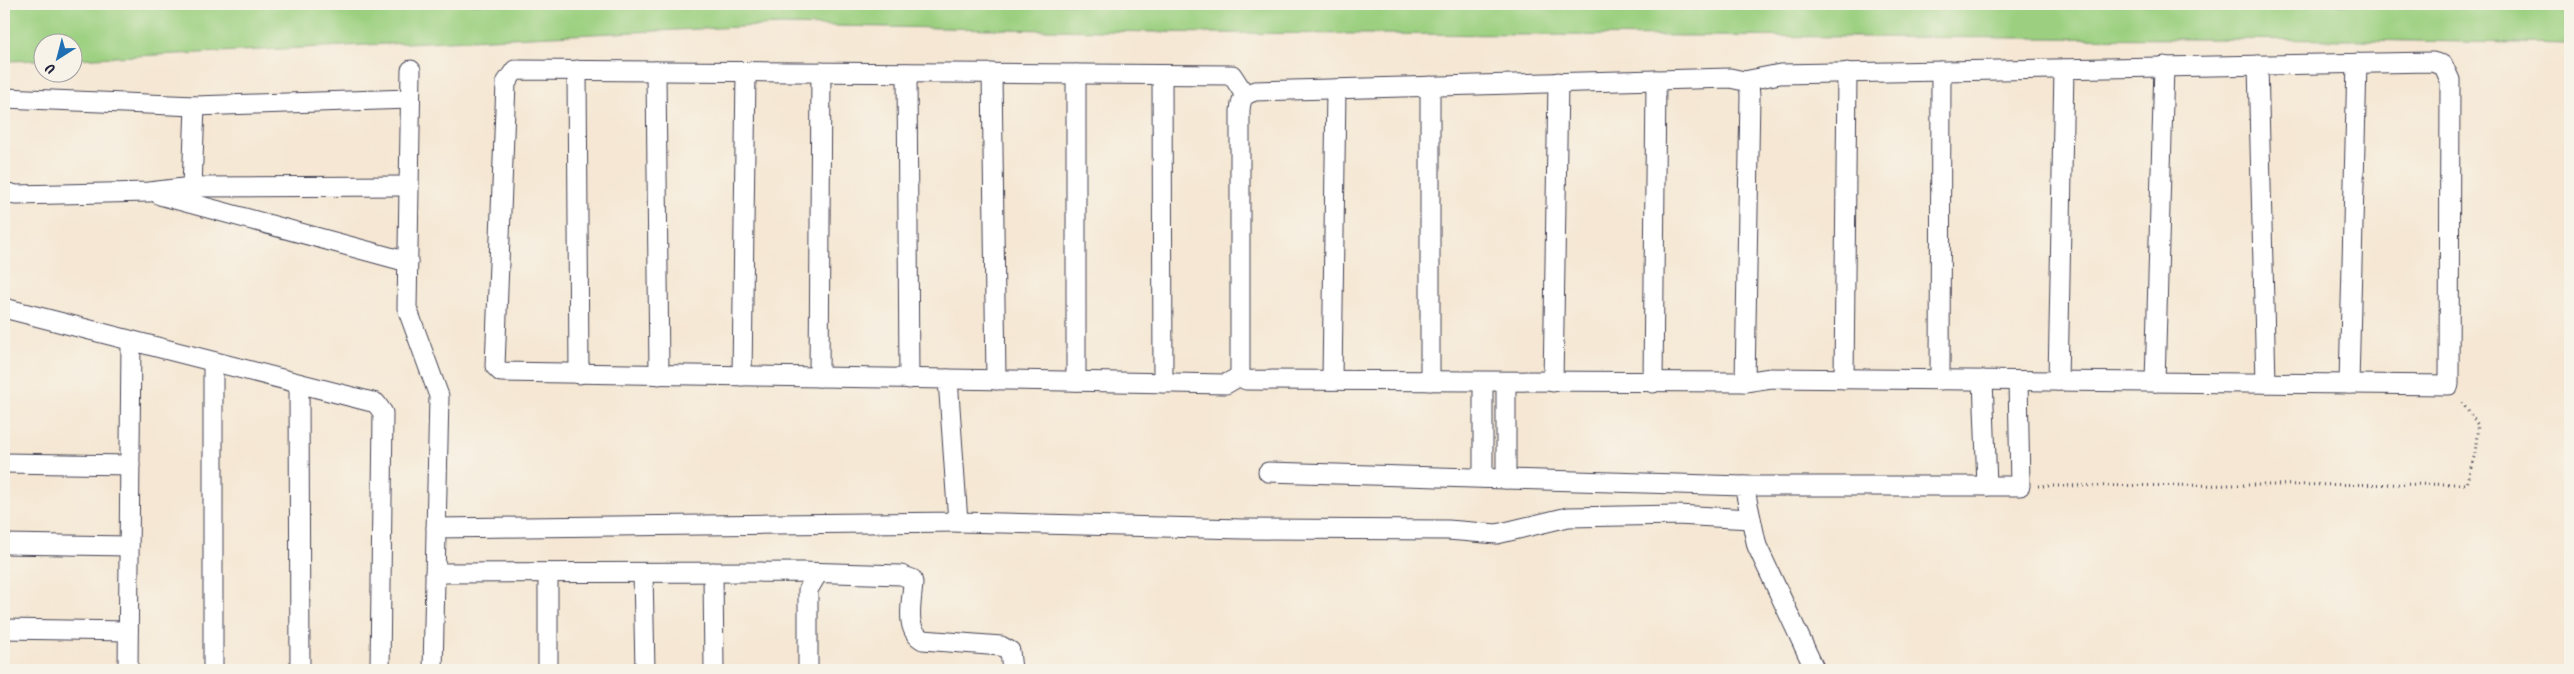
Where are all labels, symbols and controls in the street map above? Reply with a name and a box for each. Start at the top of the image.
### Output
north arrow [32,32,82,82]
text: U [41,56,61,79]

